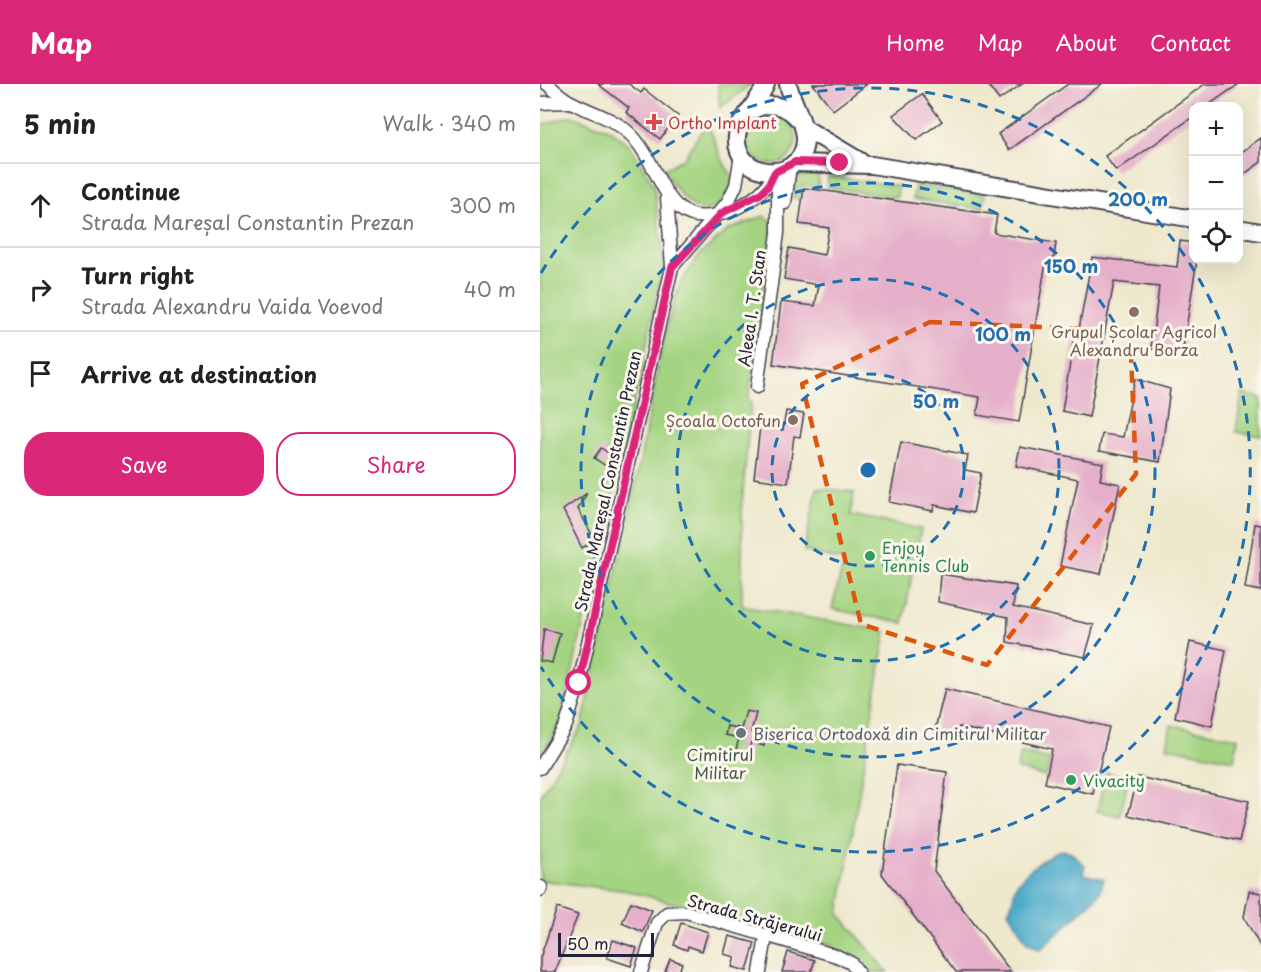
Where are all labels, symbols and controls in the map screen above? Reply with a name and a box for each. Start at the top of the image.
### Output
text: Map [30,21,92,64]
text: Home [886,26,945,58]
text: Map [978,26,1023,58]
text: About [1056,26,1117,58]
text: Contact [1150,26,1231,58]
map controls [1189,102,1243,264]
button: + [1189,102,1243,156]
text: 5 min [24,104,96,143]
text: Walk · 340 m [383,108,516,138]
place label: Ortho Implant [668,110,777,134]
marker: Ortho Implant [645,113,663,131]
route end [826,149,852,175]
button: − [1189,156,1243,210]
text: Continue [81,174,180,207]
text: 200 m [1108,185,1168,212]
icon: ahead [24,189,57,222]
text: 300 m [449,190,516,220]
text: Strada Mareșal Constantin Prezan [81,207,414,237]
button: locate [1189,210,1243,264]
street label: Aleea I. T. Stan [731,248,771,368]
text: 150 m [1044,252,1098,279]
text: Turn right [81,258,194,291]
icon: right [24,273,57,306]
text: 40 m [464,274,516,304]
text: Strada Alexandru Vaida Voevod [81,291,383,321]
marker: Grupul Școlar Agricol Alexandru Borza [1127,305,1141,319]
place label: Grupul Școlar Agricol Alexandru Borza [1051,319,1217,361]
text: 100 m [975,320,1031,347]
street label: Strada Mareșal Constantin Prezan [568,348,647,614]
icon: arrive [24,357,57,390]
text: Arrive at destination [81,357,317,390]
text: 50 m [913,387,959,414]
place label: Școala Octofun [666,408,781,432]
marker: Școala Octofun [786,413,800,427]
button: Save [24,432,264,496]
button: Share [276,432,516,496]
centre of rings [858,460,878,480]
place label: Enjoy Tennis Club [882,535,969,577]
marker: Enjoy Tennis Club [863,549,877,563]
route start [565,669,591,695]
place label: Biserica Ortodoxă din Cimitirul Militar [753,721,1047,745]
marker: Biserica Ortodoxă din Cimitirul Militar [734,726,748,740]
park label: Cimitirul Militar [687,742,753,784]
place label: Vivacity [1083,768,1145,792]
marker: Vivacity [1064,773,1078,787]
street label: Strada Străjerului [685,887,825,947]
scale bar [558,930,654,958]
text: 50 m [567,931,608,955]

